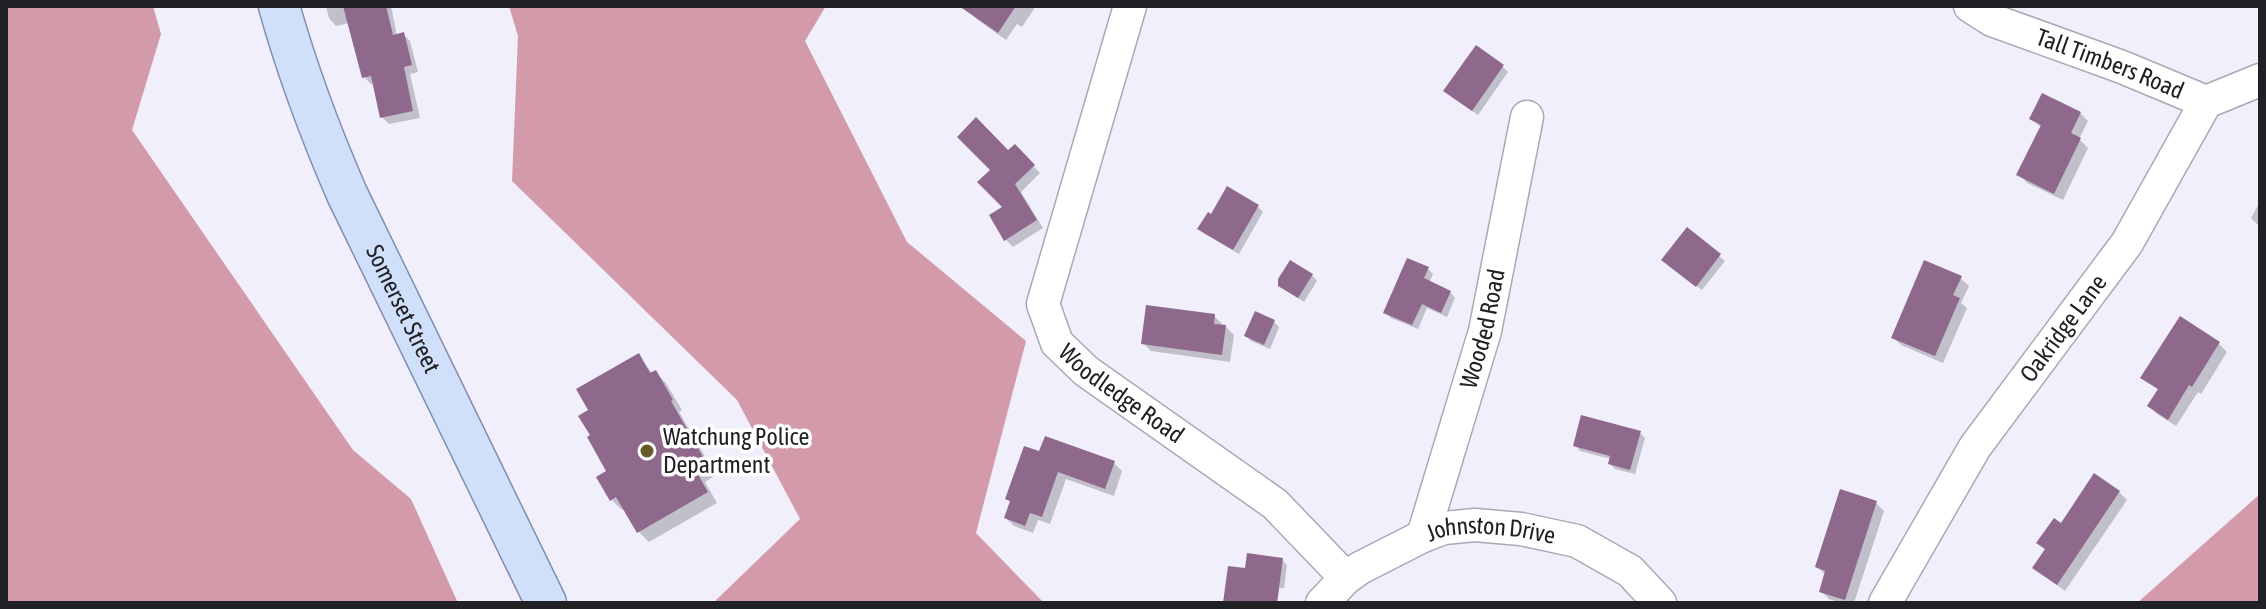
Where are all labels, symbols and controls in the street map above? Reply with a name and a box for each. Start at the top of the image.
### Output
street label: Tall Timbers Road [2033,23,2188,104]
street label: Somerset Street [361,240,446,377]
street label: Wooded Road [1454,267,1510,391]
street label: Oakridge Lane [2014,269,2112,387]
street label: Woodledge Road [1054,338,1189,449]
place label: Watchung Police Department [663,423,809,478]
marker: Watchung Police Department [638,442,656,460]
street label: Johnston Drive [1422,511,1558,549]

